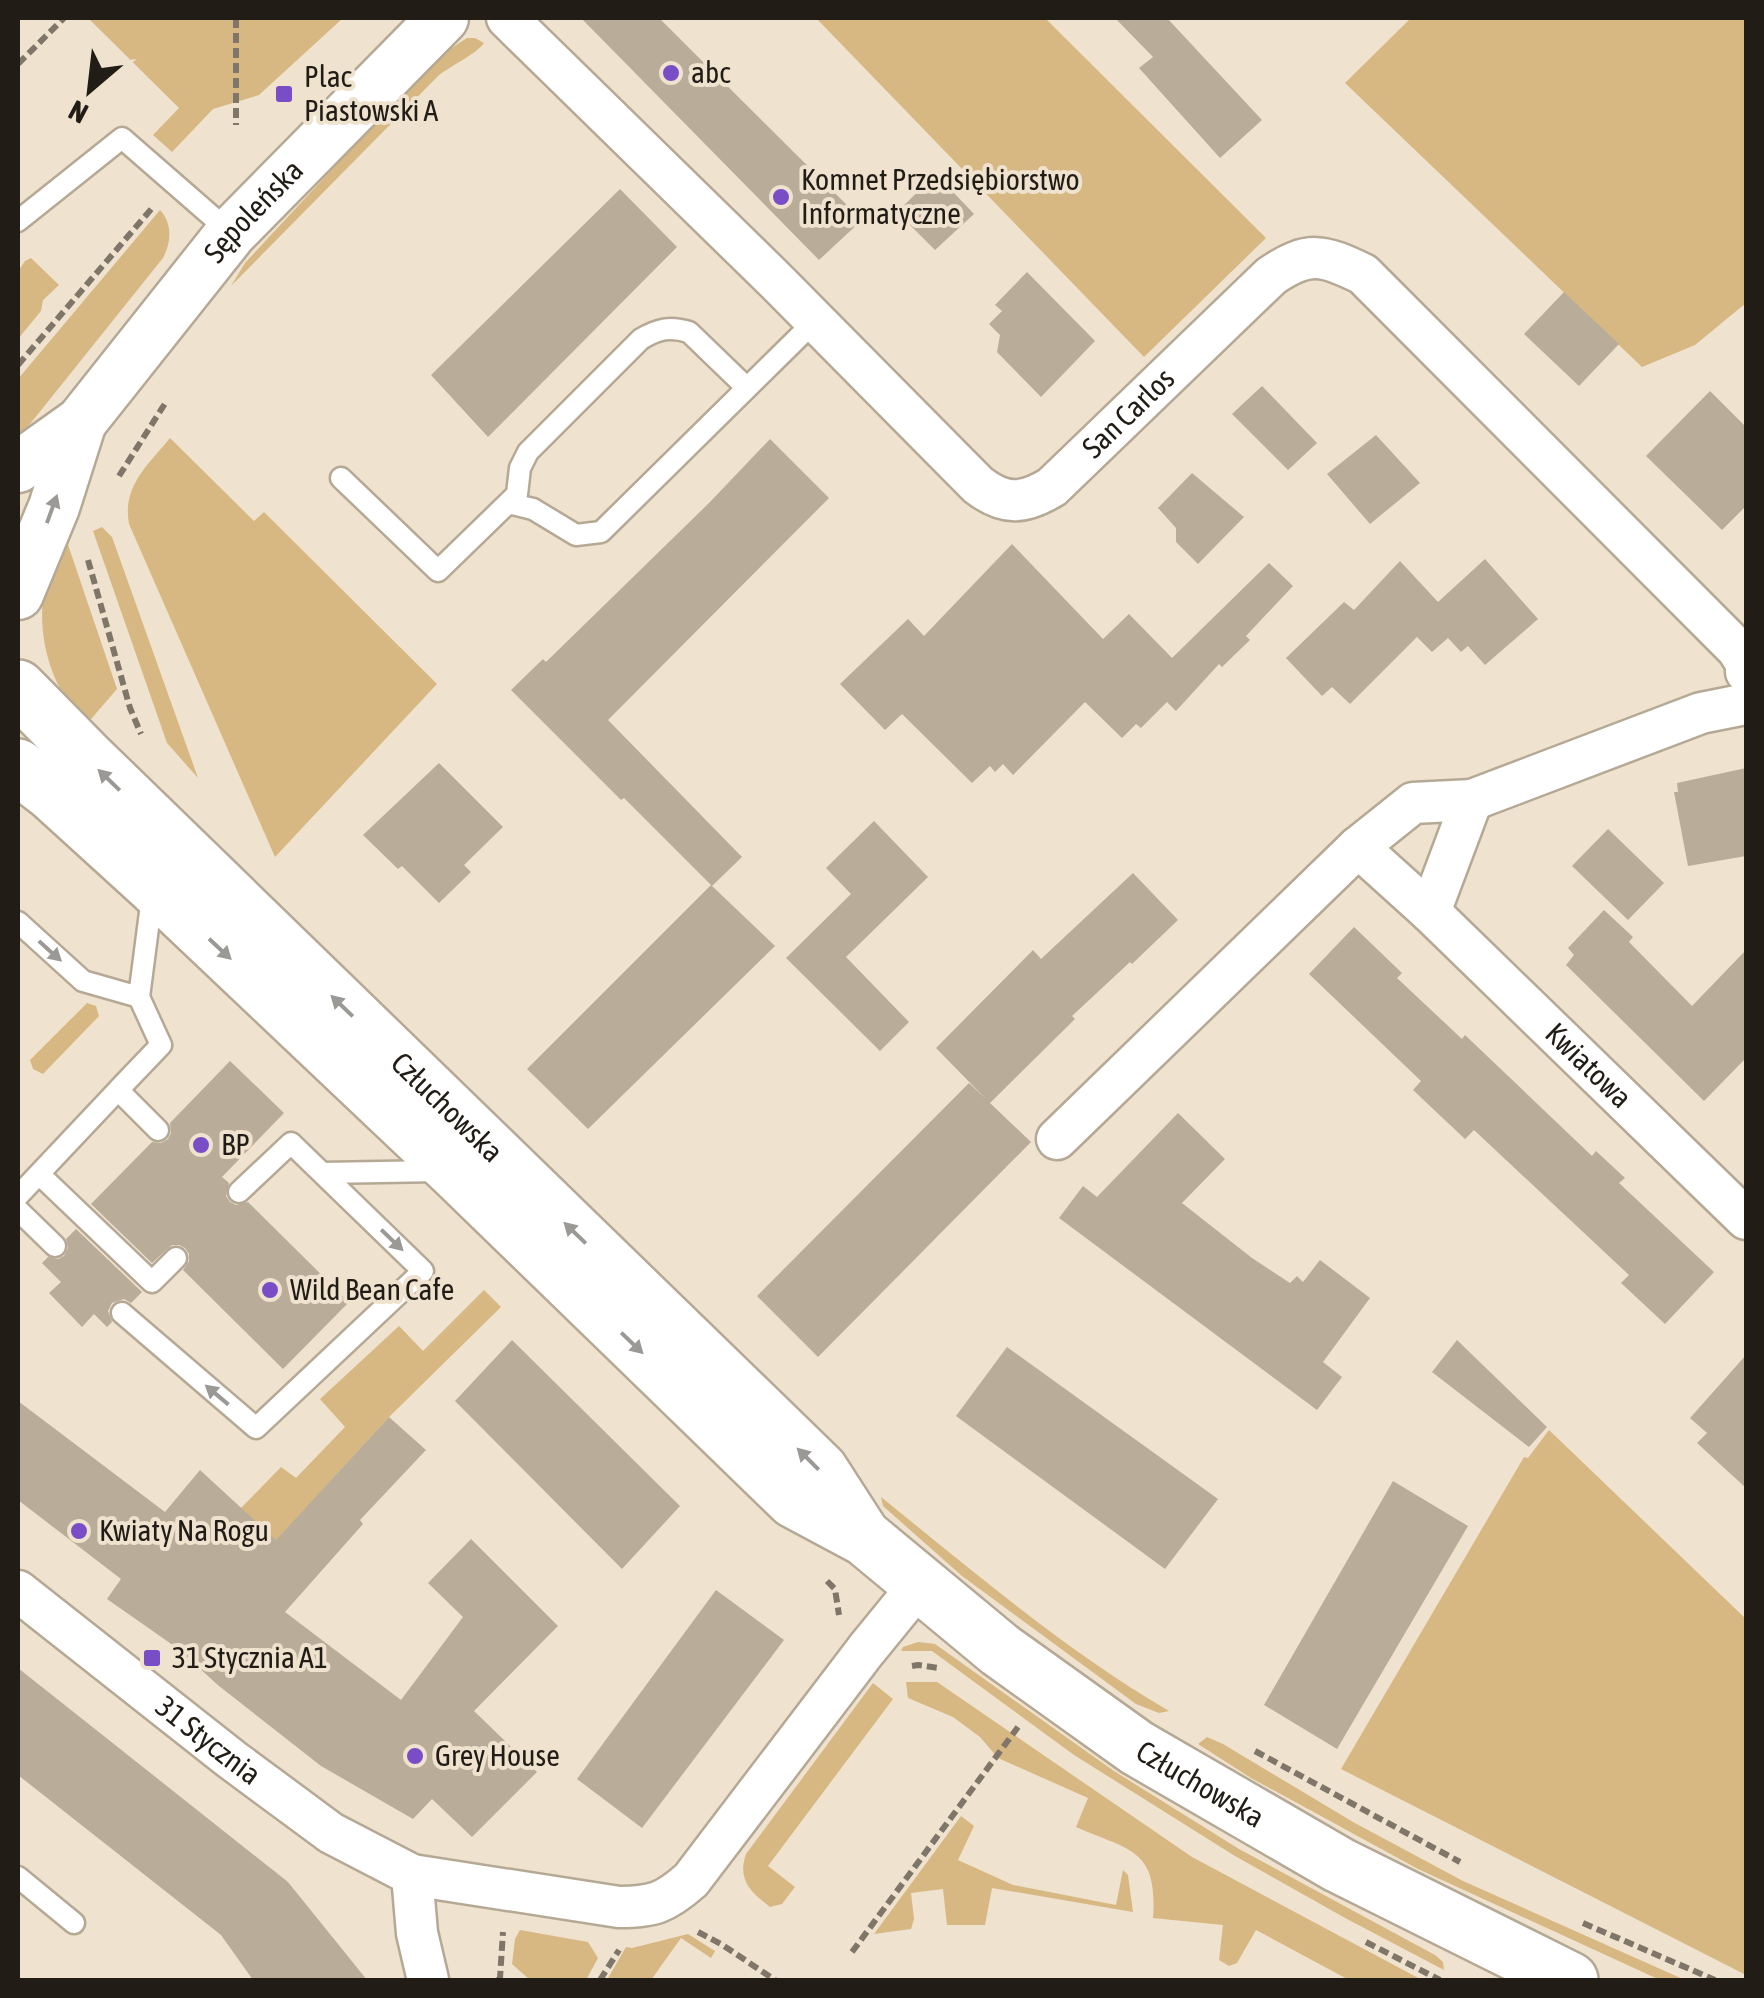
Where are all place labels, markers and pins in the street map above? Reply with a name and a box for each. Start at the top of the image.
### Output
place label: abc [691,55,731,89]
place label: Plac Piastowski A [304,59,438,127]
marker: abc [660,62,682,84]
marker: Plac Piastowski A [273,83,295,105]
place label: Komnet Przedsiębiorstwo Informatyczne [801,162,1080,230]
marker: Komnet Przedsiębiorstwo Informatyczne [770,186,792,208]
place label: BP [221,1127,250,1161]
marker: BP [190,1134,212,1156]
place label: Wild Bean Cafe [290,1272,454,1306]
marker: Wild Bean Cafe [259,1279,281,1301]
place label: Kwiaty Na Rogu [99,1513,269,1547]
marker: Kwiaty Na Rogu [68,1520,90,1542]
place label: 31 Stycznia A1 [172,1640,328,1674]
marker: 31 Stycznia A1 [141,1647,163,1669]
place label: Grey House [435,1738,560,1772]
marker: Grey House [404,1745,426,1767]

